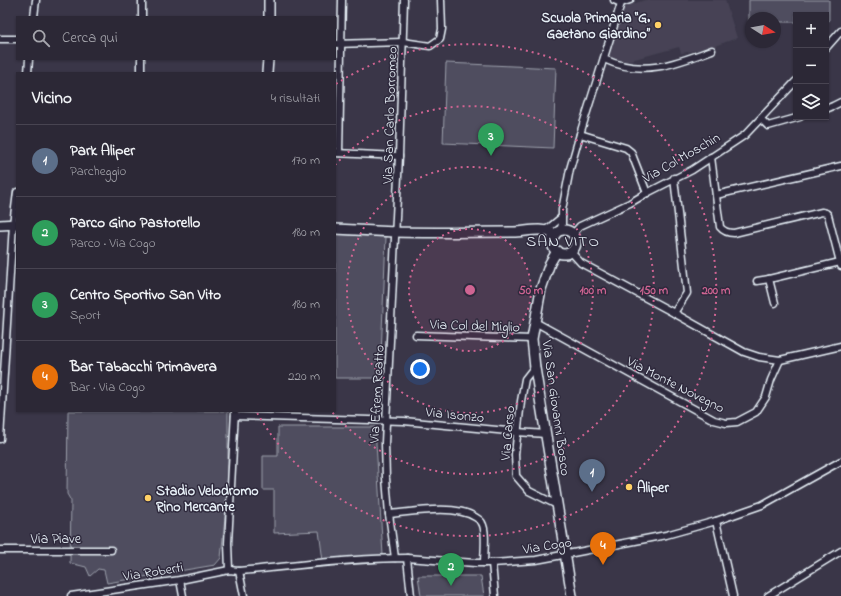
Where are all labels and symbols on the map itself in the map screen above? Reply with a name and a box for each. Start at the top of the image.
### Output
place label: Scuola Primaria “G. Gaetano Giardino” [541,8,651,45]
north arrow [745,12,781,48]
marker: Scuola Primaria “G. Gaetano Giardino” [653,20,663,30]
street label: Via San Carlo Borromeo [378,46,403,185]
pin: 3 [478,123,504,156]
street label: Via Col Moschin [638,128,725,190]
district label: SAN VITO [526,230,600,254]
text: 50 m [519,282,544,300]
text: 100 m [580,282,607,300]
text: 150 m [640,282,669,300]
text: 200 m [701,282,731,300]
centre of rings [463,283,477,297]
street label: Via Col del Miglio [428,314,520,340]
street label: Via San Giovanni Bosco [535,338,575,477]
street label: Via Efrem Reatto [364,344,391,445]
street label: Via Monte Novegno [621,351,728,420]
your location [410,359,430,379]
street label: Via Isonzo [424,402,485,429]
street label: Via Carso [496,405,521,462]
pin: 1 [579,459,605,492]
place label: Aliper [637,478,669,499]
place label: Stadio Velodromo Rino Mercante [155,481,259,518]
marker: Aliper [624,482,634,492]
marker: Stadio Velodromo Rino Mercante [143,493,153,503]
street label: Via Piave [30,529,82,550]
street label: Via Cogo [520,532,573,562]
pin: 4 [590,532,616,565]
pin: 2 [438,553,464,586]
street label: Via Roberti [121,557,185,588]

